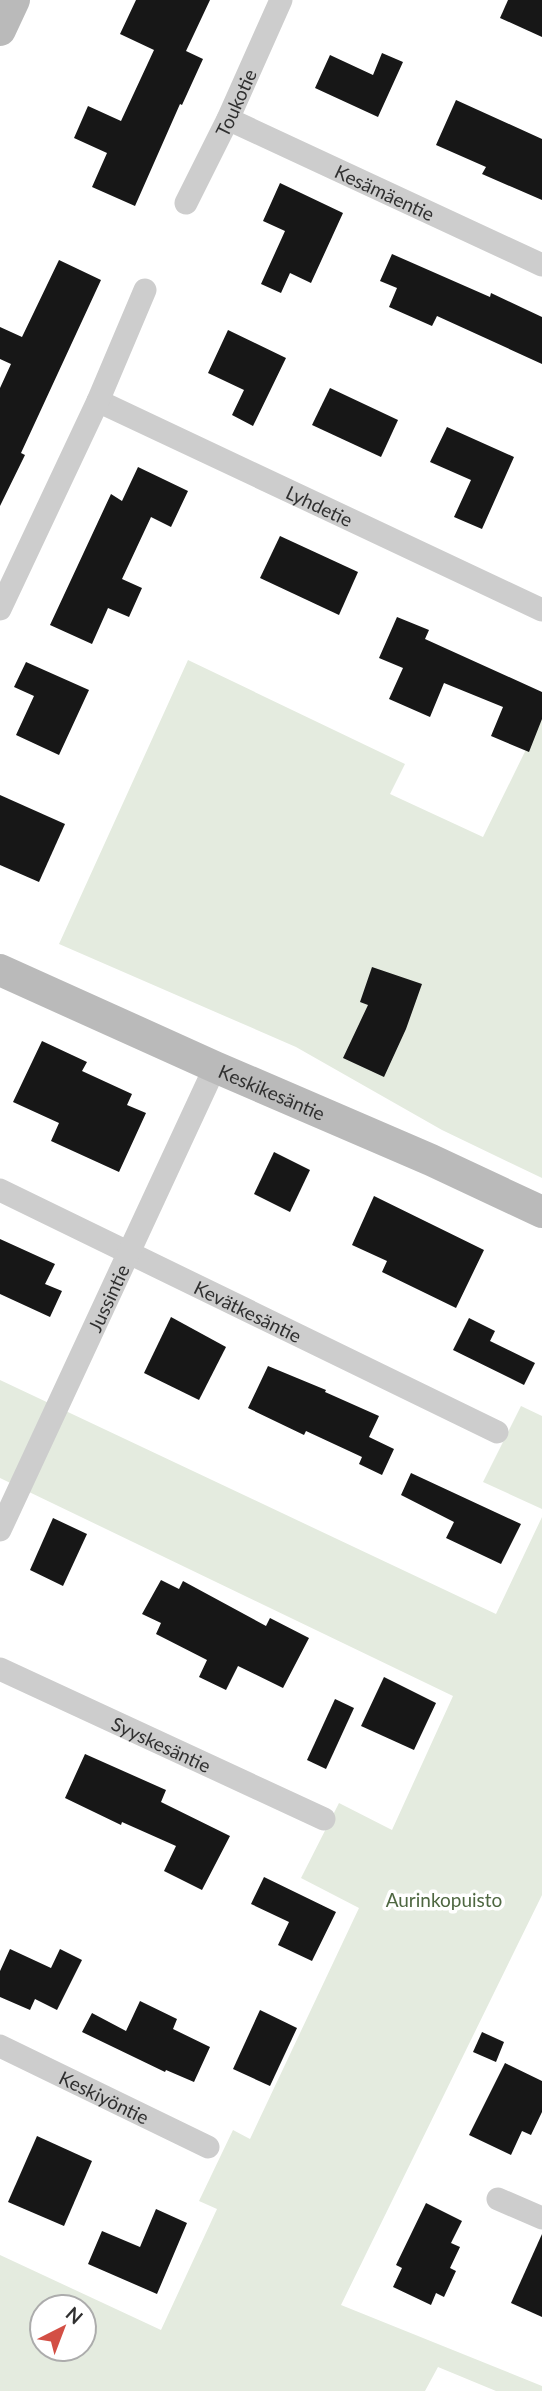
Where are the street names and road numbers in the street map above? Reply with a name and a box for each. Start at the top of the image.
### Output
street label: Toukotie [210,65,260,140]
street label: Kesämäentie [332,159,438,225]
street label: Lyhdetie [283,480,357,531]
street label: Keskikesäntie [215,1059,329,1125]
street label: Jussintie [82,1260,133,1335]
street label: Kevätkesäntie [191,1275,306,1347]
street label: Syyskesäntie [108,1711,215,1777]
street label: Keskiyöntie [56,2065,153,2128]

